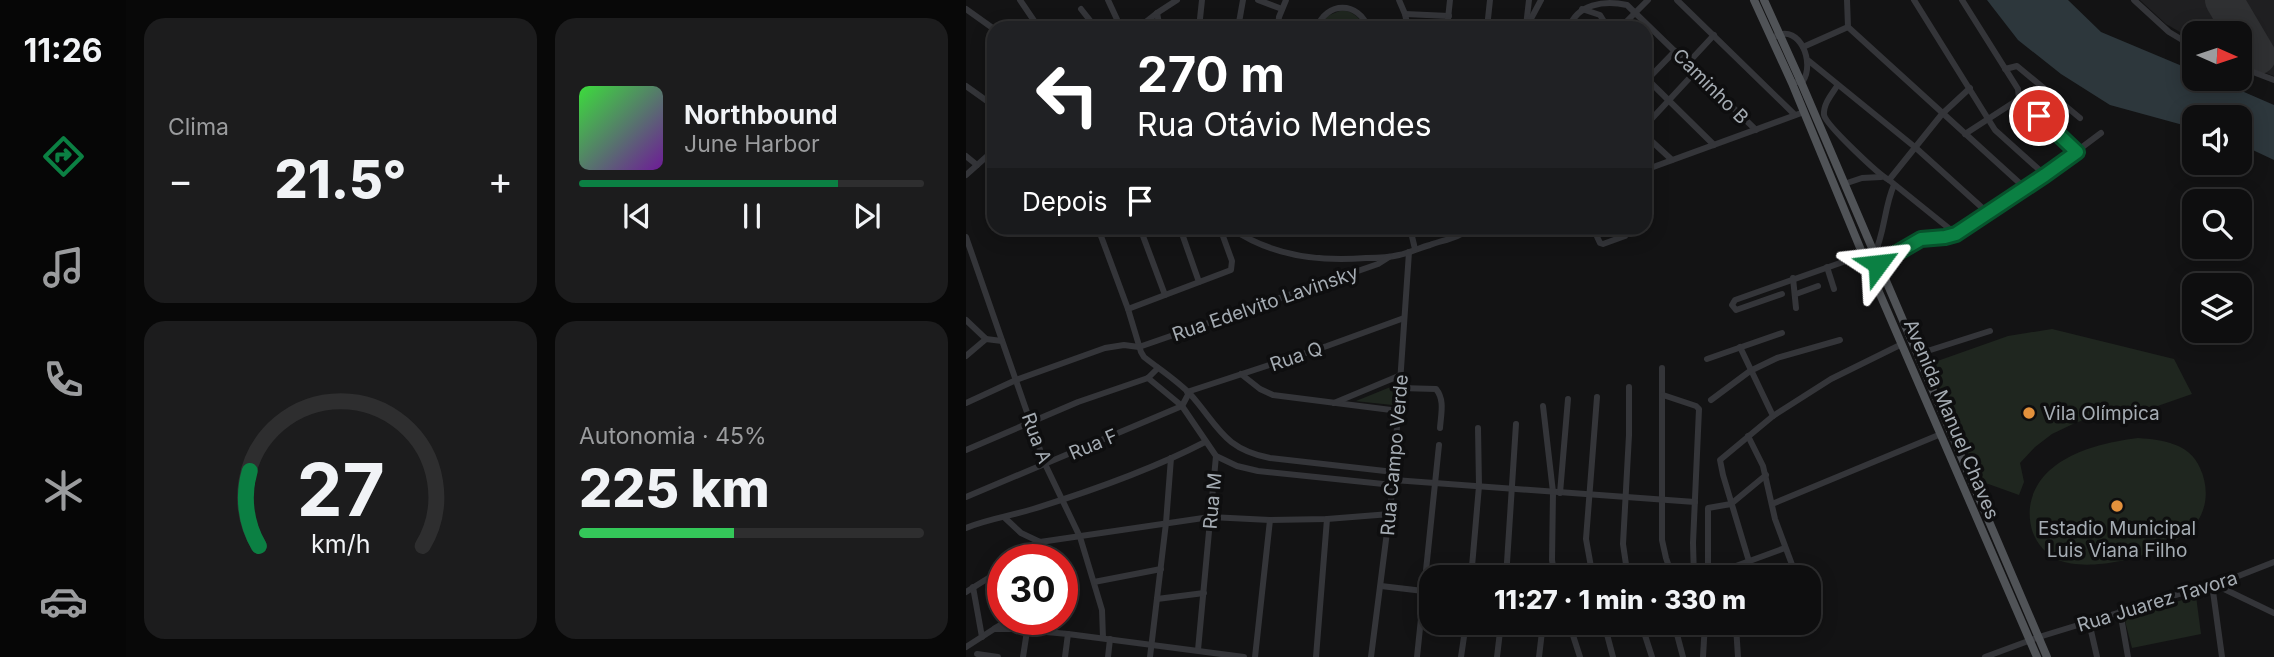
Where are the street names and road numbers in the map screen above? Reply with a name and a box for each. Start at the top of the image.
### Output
street label: Caminho B [1668,44,1753,129]
street label: Rua Edelvito Lavinsky [1169,261,1361,346]
street label: Avenida Manuel Chaves [1899,316,2004,523]
street label: Rua Q [1267,337,1325,376]
street label: Rua Campo Verde [1376,373,1413,537]
street label: Rua A [1017,410,1056,467]
street label: Rua F [1065,424,1121,465]
street label: Rua M [1199,472,1226,530]
street label: Rua Juarez Tavora [2074,566,2240,637]

